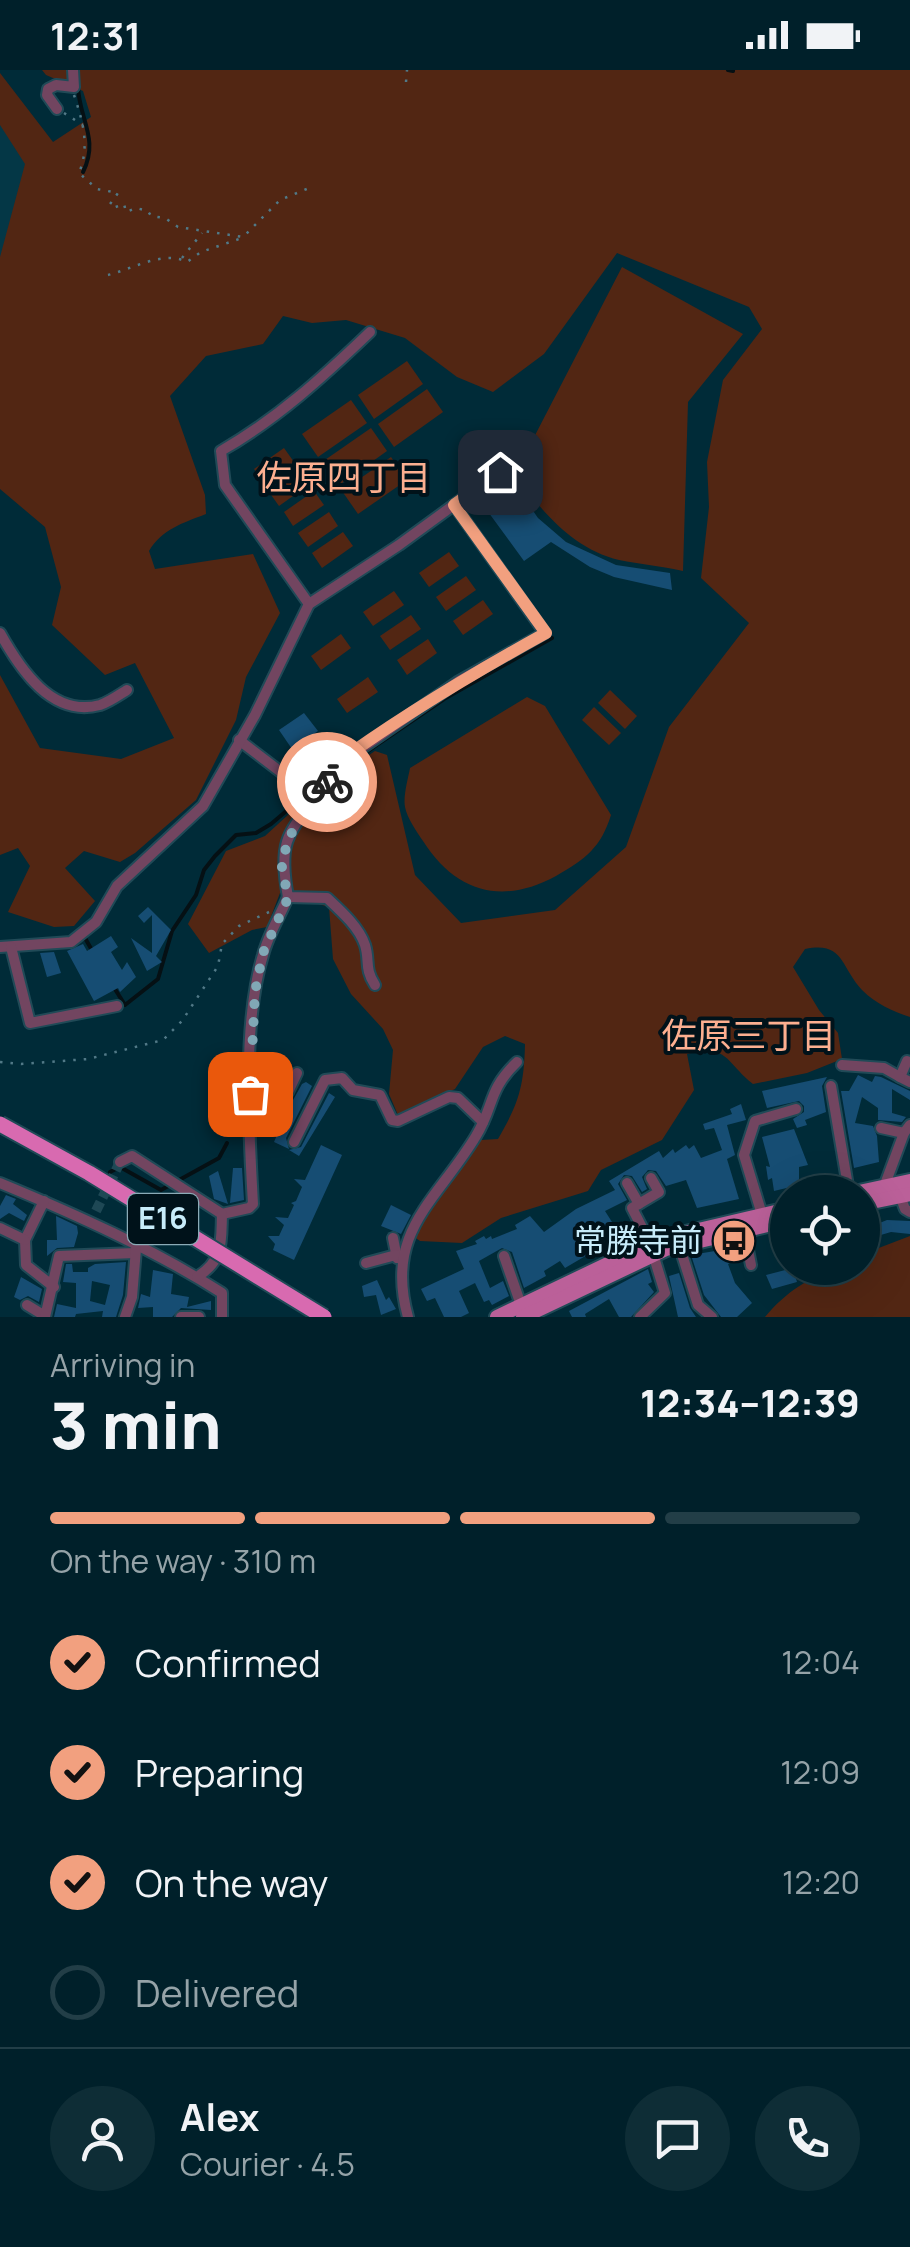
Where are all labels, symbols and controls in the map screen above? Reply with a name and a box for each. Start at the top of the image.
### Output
text: 12:31 [50,9,141,61]
pin [458,430,543,515]
icon: home [473,445,528,500]
district label: 佐原四丁目 [256,453,432,501]
courier [277,732,377,832]
icon: bike [300,755,355,810]
district label: 佐原三丁目 [661,1011,837,1059]
pin [208,1052,293,1137]
icon: bag [223,1067,278,1122]
map controls [770,1175,880,1285]
button: locate [770,1175,880,1285]
road number: E16 [128,1194,198,1244]
place label: 常勝寺前 [574,1218,702,1262]
bus stop icon: 常勝寺前 [711,1218,757,1264]
text: Arriving in [50,1343,195,1387]
text: 12:34–12:39 [640,1376,860,1428]
text: 3 min [50,1380,222,1469]
text: On the way · 310 m [50,1539,316,1583]
icon: check [50,1635,105,1690]
text: Confirmed [135,1636,321,1688]
text: 12:04 [781,1640,860,1684]
icon: check [50,1745,105,1800]
text: Preparing [135,1746,304,1798]
text: 12:09 [780,1750,860,1794]
icon: check [50,1855,105,1910]
text: On the way [135,1856,328,1908]
text: 12:20 [782,1860,860,1904]
text: Delivered [135,1966,299,2018]
button: person [50,2086,155,2191]
button: chat [625,2086,730,2191]
button: phone [755,2086,860,2191]
text: Alex [180,2090,259,2142]
text: Courier · 4.5 [180,2142,355,2186]

